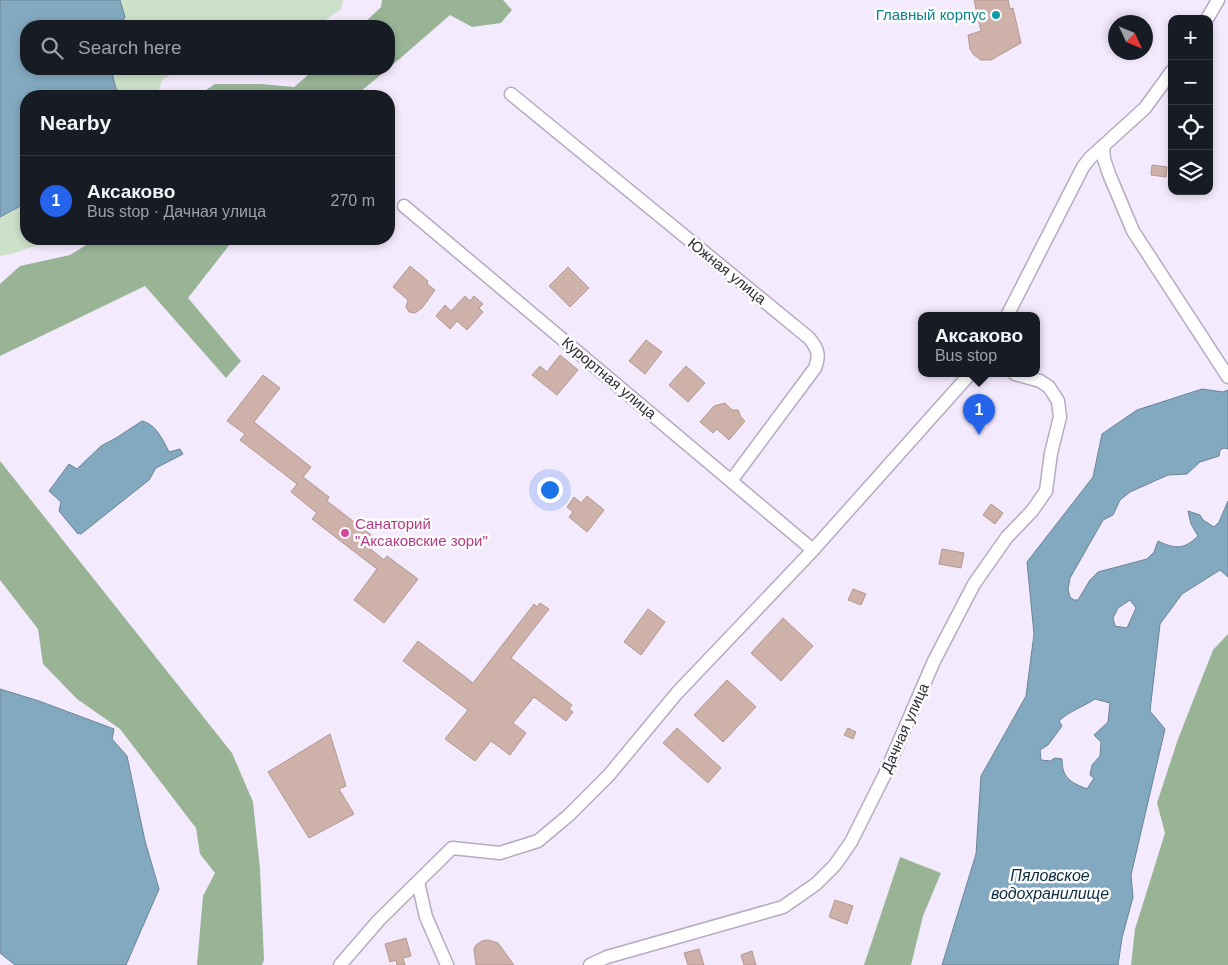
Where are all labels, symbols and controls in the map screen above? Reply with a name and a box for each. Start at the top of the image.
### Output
place label: Главный корпус [876,6,986,23]
marker: Главный корпус [990,9,1002,21]
north arrow [1108,15,1153,60]
map controls [1168,15,1213,195]
button: + [1168,15,1213,60]
search box [20,20,395,75]
icon: search [38,34,66,62]
text: Search here [78,37,182,58]
button: − [1168,60,1213,105]
button: locate [1168,105,1213,150]
text: Nearby [40,111,111,134]
button: layers [1168,150,1213,195]
text: Аксаково [87,181,175,202]
text: 1 [52,192,60,209]
text: 270 m [331,192,375,209]
text: Bus stop · Дачная улица [87,203,266,220]
street label: Южная улица [685,234,770,308]
popup [918,312,1040,377]
text: Аксаково [935,325,1023,346]
street label: Курортная улица [559,333,660,422]
text: Bus stop [935,347,997,364]
pin: 1 [963,394,995,435]
your location [537,477,563,503]
place label: Санаторий "Аксаковские зори" [355,515,488,549]
marker: Санаторий "Аксаковские зори" [339,527,351,539]
street label: Дачная улица [877,680,932,775]
water label: Пяловское водохранилище [991,867,1109,902]

